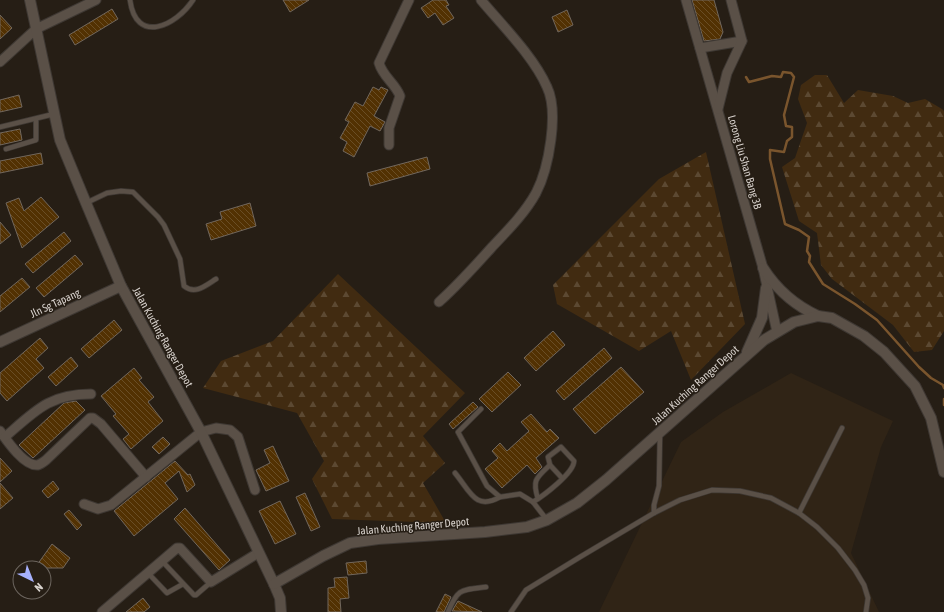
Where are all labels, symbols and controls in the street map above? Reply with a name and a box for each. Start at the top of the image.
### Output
street label: Lorong Liu Shan Bang 3B [726,114,764,211]
street label: Jalan Kuching Ranger Depot [130,285,196,389]
street label: Jln Sg Tapang [28,286,82,320]
street label: Jalan Kuching Ranger Depot [649,343,741,427]
street label: Jalan Kuching Ranger Depot [356,515,470,537]
north arrow [12,560,52,600]
text: N [32,581,45,594]

